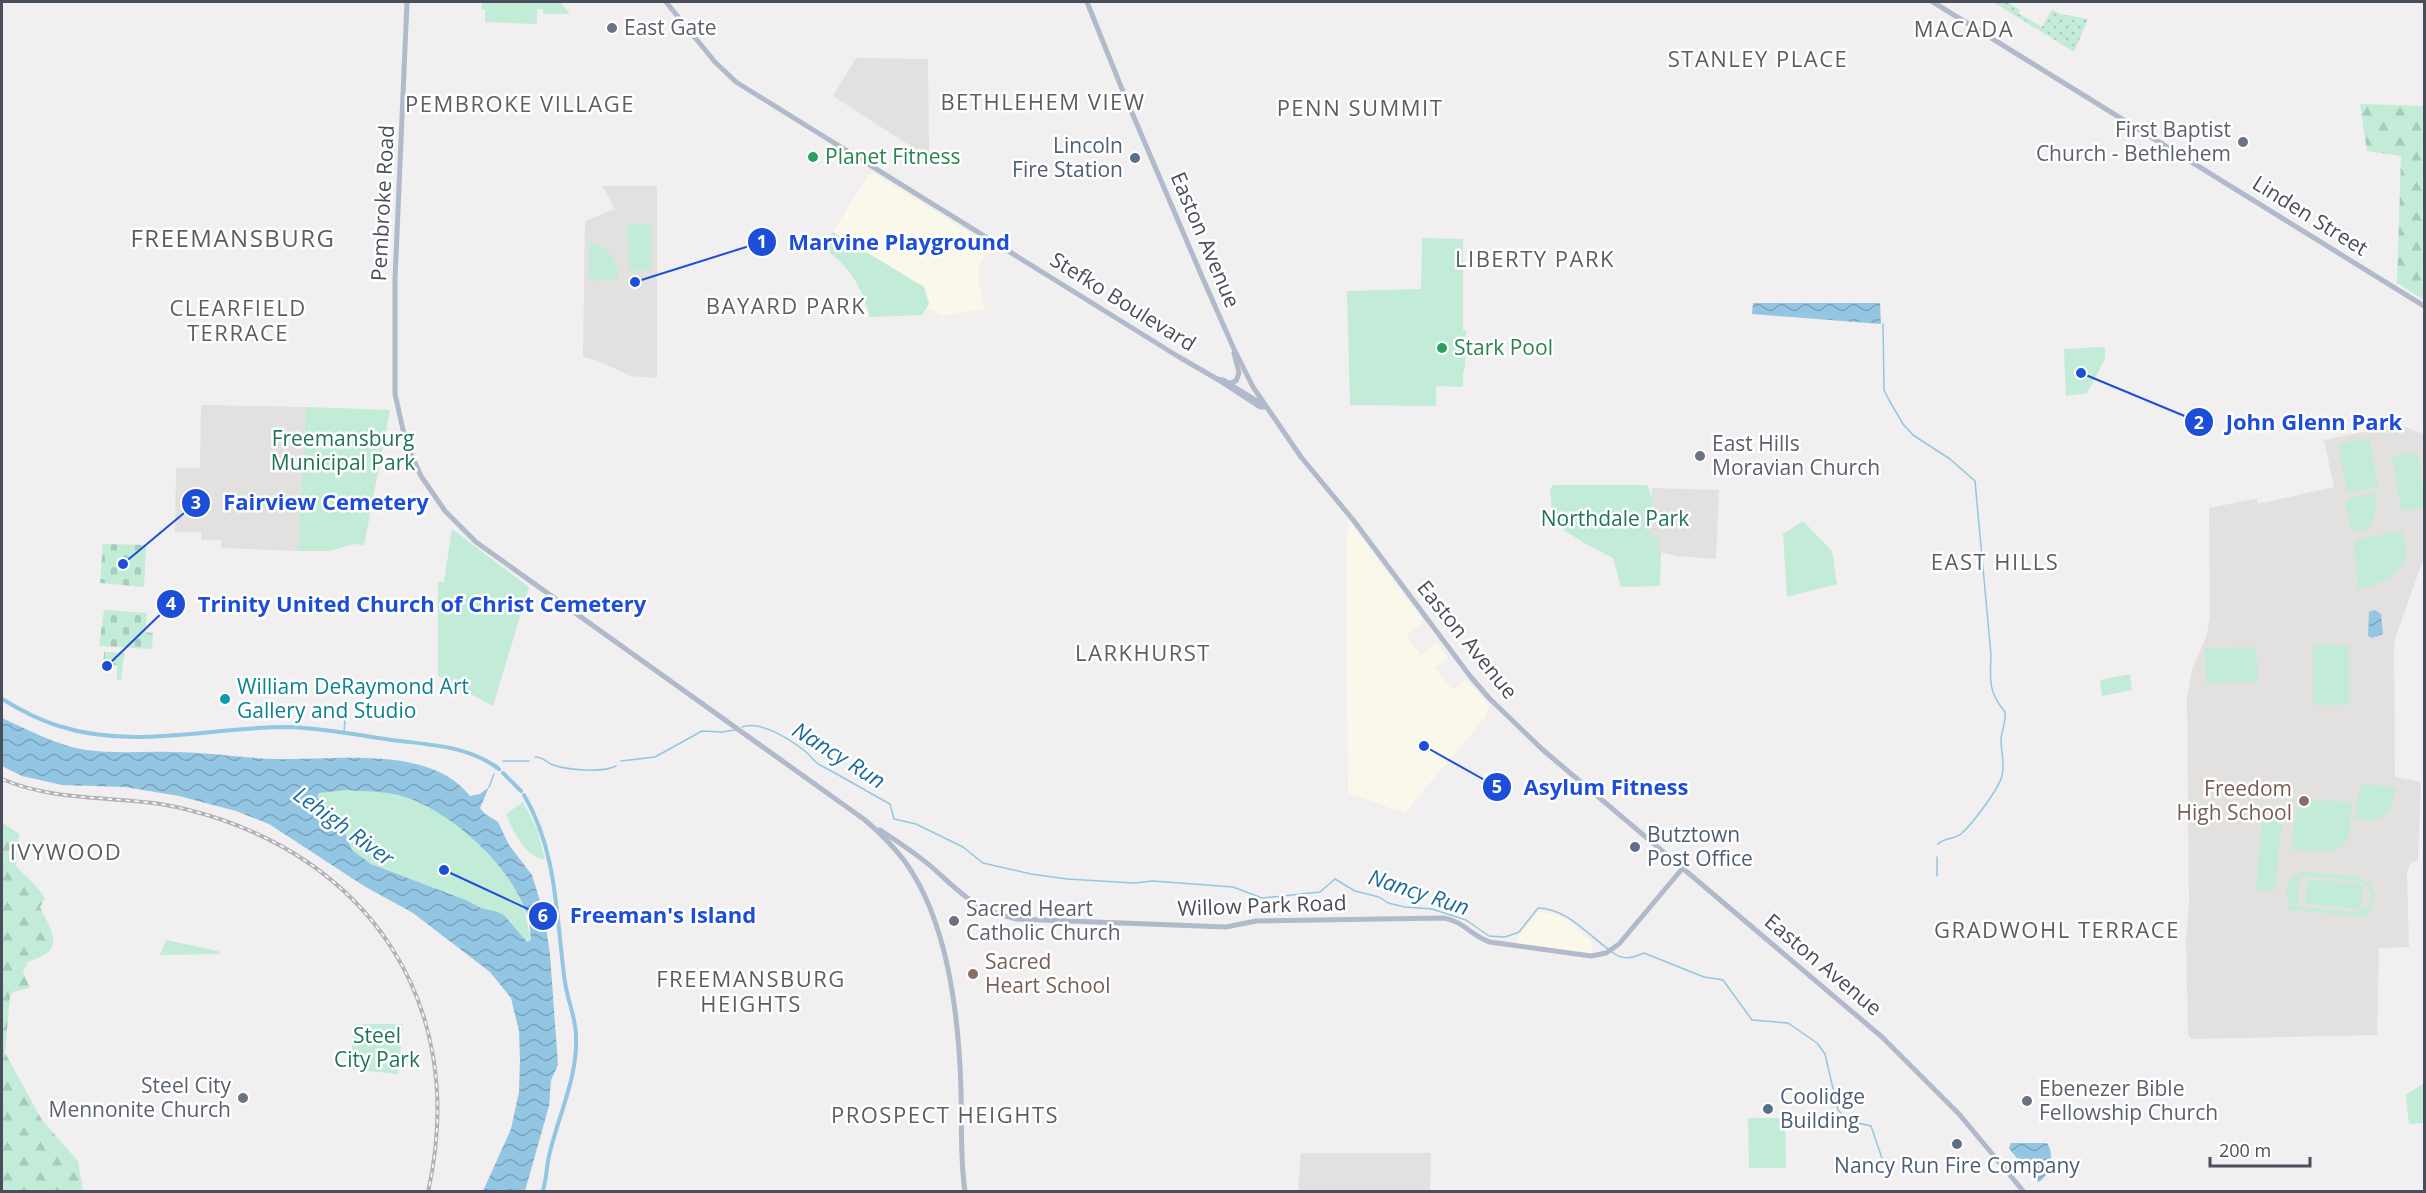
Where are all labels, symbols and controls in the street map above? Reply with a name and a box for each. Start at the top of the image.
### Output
place label: East Gate [624,13,717,41]
district label: MACADA [1914,13,2014,43]
marker: East Gate [605,21,619,35]
district label: STANLEY PLACE [1668,43,1848,73]
district label: BETHLEHEM VIEW [940,86,1146,116]
district label: PEMBROKE VILLAGE [405,88,635,118]
district label: PENN SUMMIT [1277,92,1443,122]
place label: First Baptist Church - Bethlehem [2036,115,2231,167]
street label: Pembroke Road [364,124,400,282]
place label: Lincoln Fire Station [1012,131,1123,183]
marker: First Baptist Church - Bethlehem [2236,135,2250,149]
place label: Planet Fitness [825,142,961,170]
marker: Planet Fitness [806,150,820,164]
marker: Lincoln Fire Station [1128,151,1142,165]
street label: Easton Avenue [1165,167,1247,312]
street label: Linden Street [2248,169,2373,262]
district label: FREEMANSBURG [130,221,336,254]
callout: Marvine Playground [747,222,1022,262]
text: Marvine Playground [788,226,1010,256]
text: 1 [757,229,767,253]
district label: LIBERTY PARK [1455,243,1615,273]
street label: Stefko Boulevard [1045,245,1202,357]
district label: BAYARD PARK [706,290,866,320]
district label: CLEARFIELD TERRACE [169,292,307,347]
place label: Stark Pool [1454,333,1553,361]
marker: Stark Pool [1435,341,1449,355]
callout: John Glenn Park [2184,402,2414,442]
text: John Glenn Park [2224,406,2403,436]
text: 2 [2194,410,2204,434]
park label: Freemansburg Municipal Park [271,424,415,476]
place label: East Hills Moravian Church [1712,429,1880,481]
marker: East Hills Moravian Church [1693,449,1707,463]
callout: Fairview Cemetery [181,483,441,523]
text: Fairview Cemetery [223,486,429,516]
text: 3 [191,490,201,514]
park label: Northdale Park [1541,504,1689,532]
district label: EAST HILLS [1931,546,2059,576]
street label: Easton Avenue [1411,574,1524,704]
callout: Trinity United Church of Christ Cemetery [156,584,659,624]
text: Trinity United Church of Christ Cemetery [198,588,647,618]
text: 4 [166,591,176,615]
district label: LARKHURST [1075,637,1211,667]
place label: William DeRaymond Art Gallery and Studio [237,672,469,724]
marker: William DeRaymond Art Gallery and Studio [218,692,232,706]
water label: Nancy Run [787,714,892,795]
callout: Asylum Fitness [1482,767,1701,807]
text: Asylum Fitness [1524,771,1688,801]
text: 5 [1492,774,1502,798]
place label: Freedom High School [2176,774,2292,826]
water label: Lehigh River [288,779,402,873]
marker: Freedom High School [2297,794,2311,808]
place label: Butztown Post Office [1647,820,1753,872]
district label: IVYWOOD [10,836,122,866]
marker: Butztown Post Office [1628,840,1642,854]
water label: Nancy Run [1365,861,1474,921]
street label: Willow Park Road [1177,888,1347,922]
place label: Sacred Heart Catholic Church [966,894,1121,946]
callout: Freeman's Island [528,896,768,936]
text: Freeman's Island [570,899,756,929]
text: 6 [538,903,548,927]
street label: Easton Avenue [1759,907,1888,1022]
marker: Sacred Heart Catholic Church [947,914,961,928]
district label: GRADWOHL TERRACE [1934,914,2180,944]
place label: Sacred Heart School [985,947,1111,999]
district label: FREEMANSBURG HEIGHTS [656,963,846,1018]
marker: Sacred Heart School [966,967,980,981]
park label: Steel City Park [334,1021,420,1073]
place label: Steel City Mennonite Church [49,1071,231,1123]
place label: Ebenezer Bible Fellowship Church [2039,1074,2218,1126]
place label: Coolidge Building [1780,1082,1865,1134]
marker: Steel City Mennonite Church [236,1091,250,1105]
marker: Ebenezer Bible Fellowship Church [2020,1094,2034,1108]
district label: PROSPECT HEIGHTS [831,1099,1059,1129]
marker: Coolidge Building [1761,1102,1775,1116]
scale bar [2210,1130,2310,1168]
marker: Nancy Run Fire Company [1950,1137,1964,1151]
text: 200 m [2219,1138,2271,1162]
place label: Nancy Run Fire Company [1834,1151,2080,1179]

